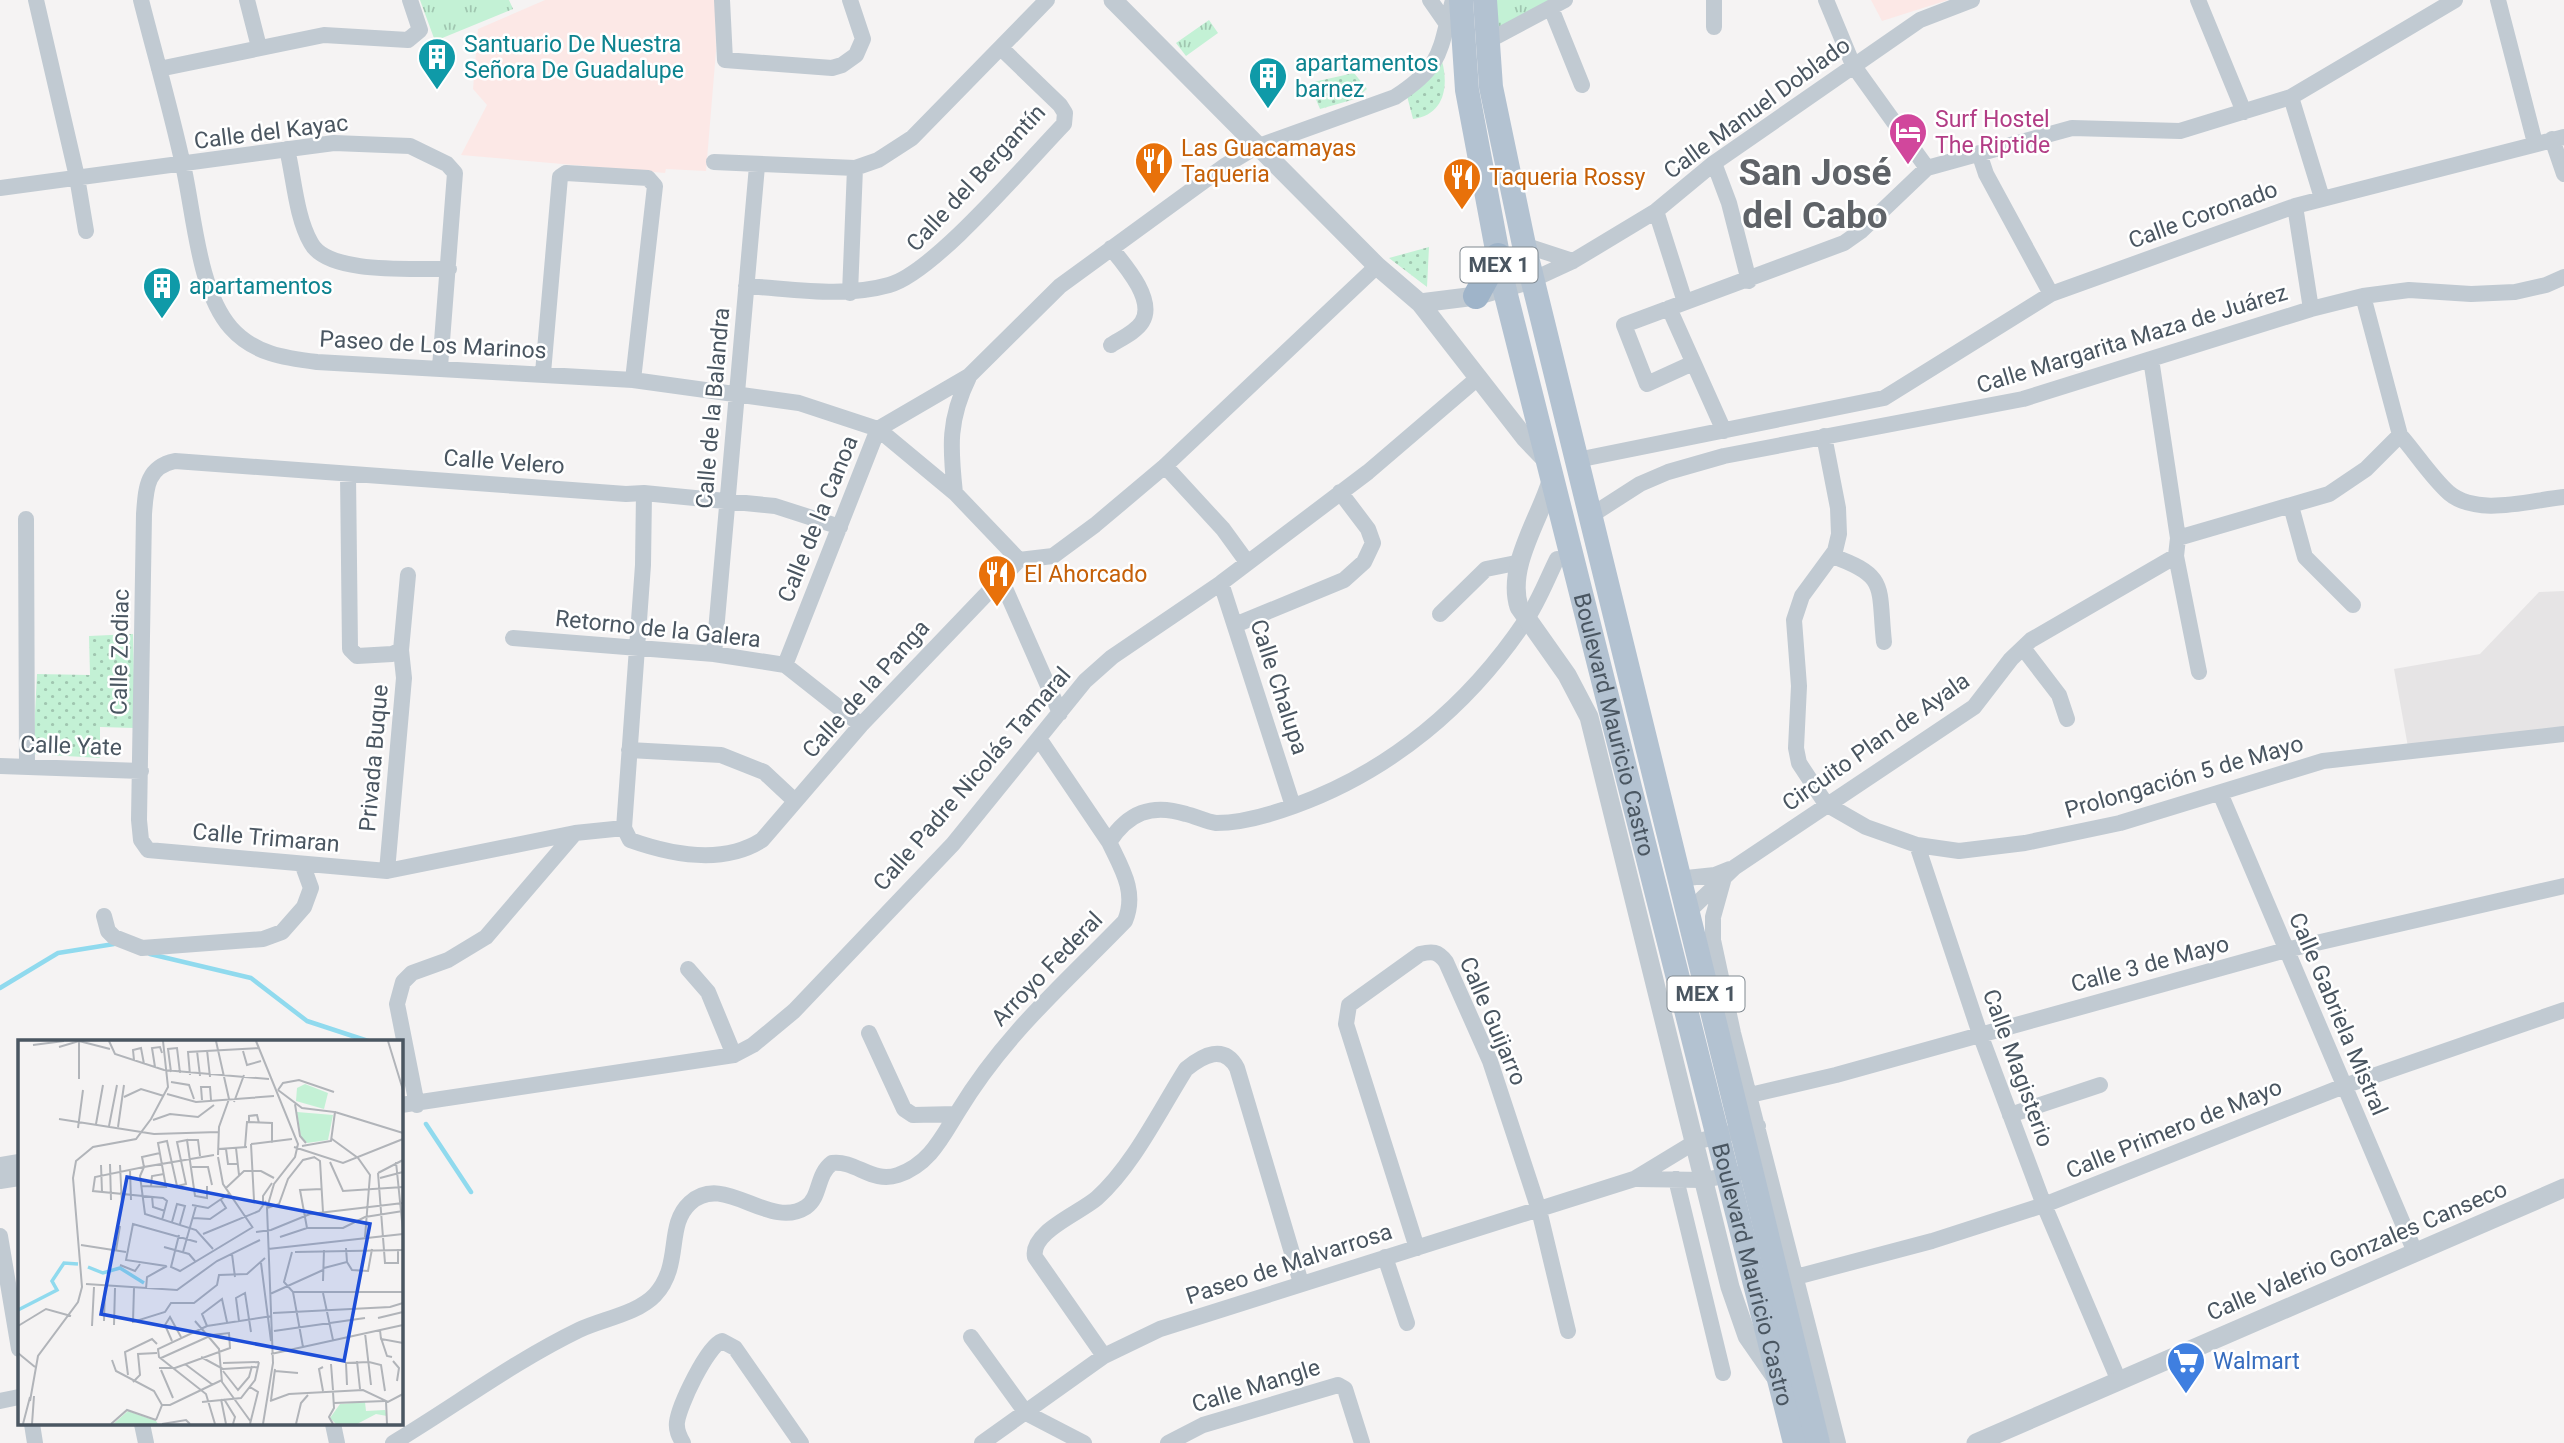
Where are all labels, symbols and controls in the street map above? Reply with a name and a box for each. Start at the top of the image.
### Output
place label: Santuario De Nuestra Señora De Guadalupe [464,31,684,84]
street label: Calle Manuel Doblado [1659,31,1855,185]
building icon: Santuario De Nuestra Señora De Guadalupe [416,36,458,91]
place label: apartamentos barnez [1295,50,1439,103]
building icon: apartamentos barnez [1247,55,1289,110]
street label: Calle del Bergantín [901,99,1051,257]
place label: Surf Hostel The Riptide [1935,106,2050,159]
street label: Calle del Kayac [192,109,350,155]
hotel icon: Surf Hostel The Riptide [1887,111,1929,166]
place label: Las Guacamayas Taqueria [1181,135,1357,188]
restaurant icon: Las Guacamayas Taqueria [1133,140,1175,195]
district label: San José del Cabo [1738,151,1892,237]
restaurant icon: Taqueria Rossy [1441,156,1483,211]
place label: Taqueria Rossy [1489,164,1646,191]
street label: Calle Coronado [2125,176,2281,254]
road number: MEX 1 [1460,247,1538,282]
building icon: apartamentos [141,265,183,320]
place label: apartamentos [189,273,333,300]
street label: Calle Margarita Maza de Juárez [1973,279,2291,399]
street label: Calle de la Balandra [691,306,735,510]
street label: Paseo de Los Marinos [319,326,547,364]
street label: Calle de la Canoa [772,432,864,606]
street label: Calle Velero [443,444,565,480]
restaurant icon: El Ahorcado [976,553,1018,608]
place label: El Ahorcado [1024,561,1147,588]
street label: Calle Zodiac [105,589,135,715]
street label: Boulevard Mauricio Castro [1568,590,1660,859]
street label: Retorno de la Galera [554,605,762,653]
street label: Calle de la Panga [797,614,935,764]
street label: Calle Chalupa [1244,616,1314,758]
street label: Calle Padre Nicolás Tamaral [868,662,1076,896]
street label: Circuito Plan de Ayala [1777,667,1975,817]
street label: Privada Buque [354,683,394,833]
street label: Prolongación 5 de Mayo [2062,730,2306,824]
street label: Calle Yate [20,731,122,761]
street label: Calle Trimaran [191,818,341,858]
street label: Arroyo Federal [986,906,1108,1032]
street label: Calle Gabriela Mistral [2283,909,2393,1119]
street label: Calle 3 de Mayo [2068,930,2232,998]
street label: Calle Guijarro [1454,953,1532,1089]
road number: MEX 1 [1668,976,1744,1012]
street label: Calle Magisterio [1977,985,2059,1151]
inset map [18,1040,402,1426]
street label: Calle Primero de Mayo [2062,1073,2286,1185]
street label: Boulevard Mauricio Castro [1707,1140,1799,1409]
street label: Calle Valerio Gonzales Canseco [2203,1175,2511,1327]
street label: Paseo de Malvarrosa [1183,1218,1395,1310]
supermarket icon: Walmart [2165,1340,2207,1395]
place label: Walmart [2213,1348,2300,1375]
street label: Calle Mangle [1189,1354,1323,1418]

